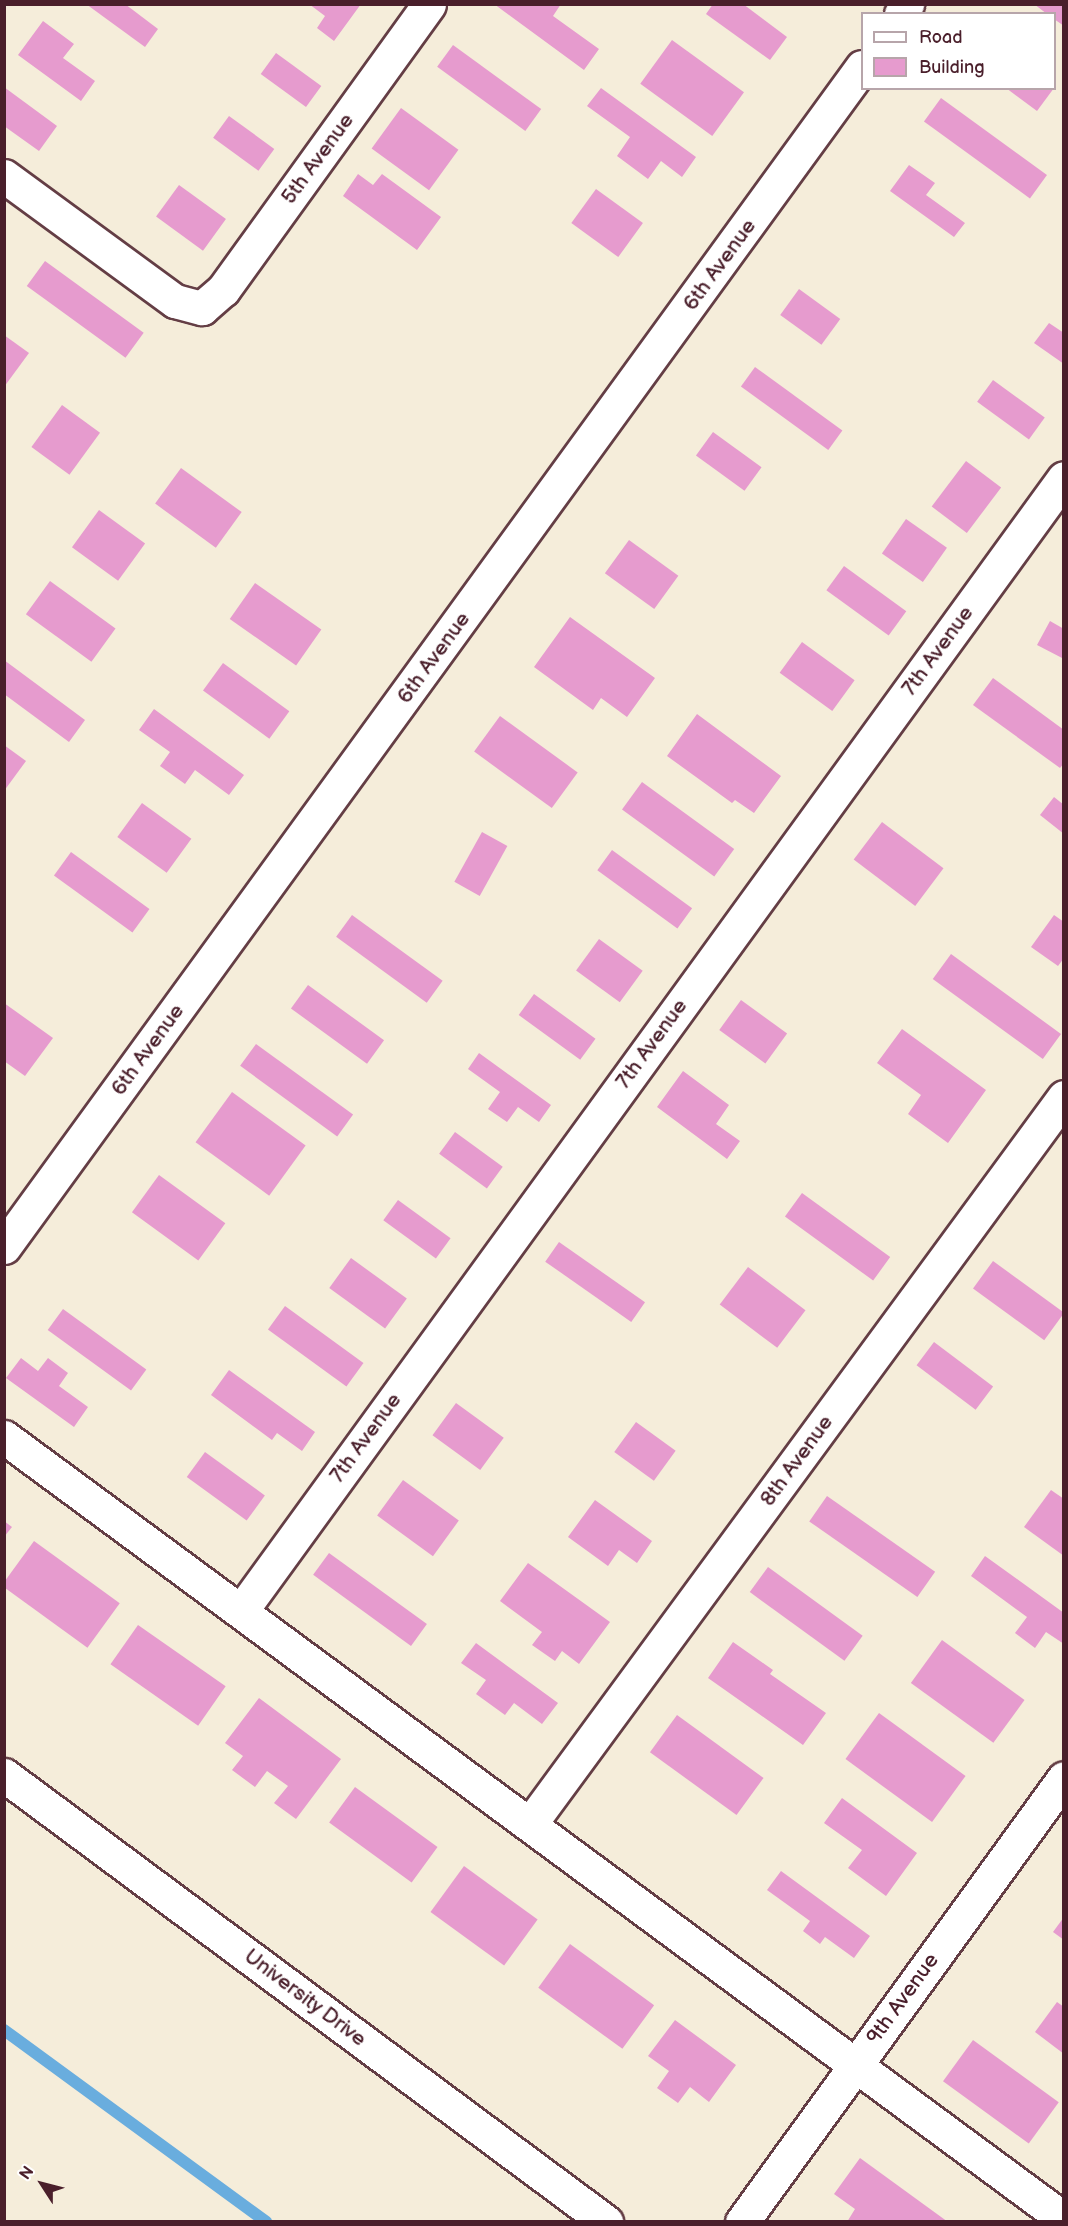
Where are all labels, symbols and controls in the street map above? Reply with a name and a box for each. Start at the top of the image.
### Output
legend [861,12,1056,90]
text: Road [919,27,963,48]
text: Building [919,57,985,78]
street label: 5th Avenue [277,109,359,209]
street label: 6th Avenue [678,214,762,316]
street label: 7th Avenue [897,601,979,701]
street label: 6th Avenue [392,607,476,709]
street label: 7th Avenue [611,994,693,1094]
street label: 6th Avenue [106,999,190,1101]
street label: 7th Avenue [325,1388,407,1488]
street label: 8th Avenue [756,1411,838,1511]
street label: University Drive [238,1944,372,2052]
street label: 9th Avenue [862,1949,944,2049]
north arrow [12,2154,72,2214]
text: N [16,2163,38,2184]

